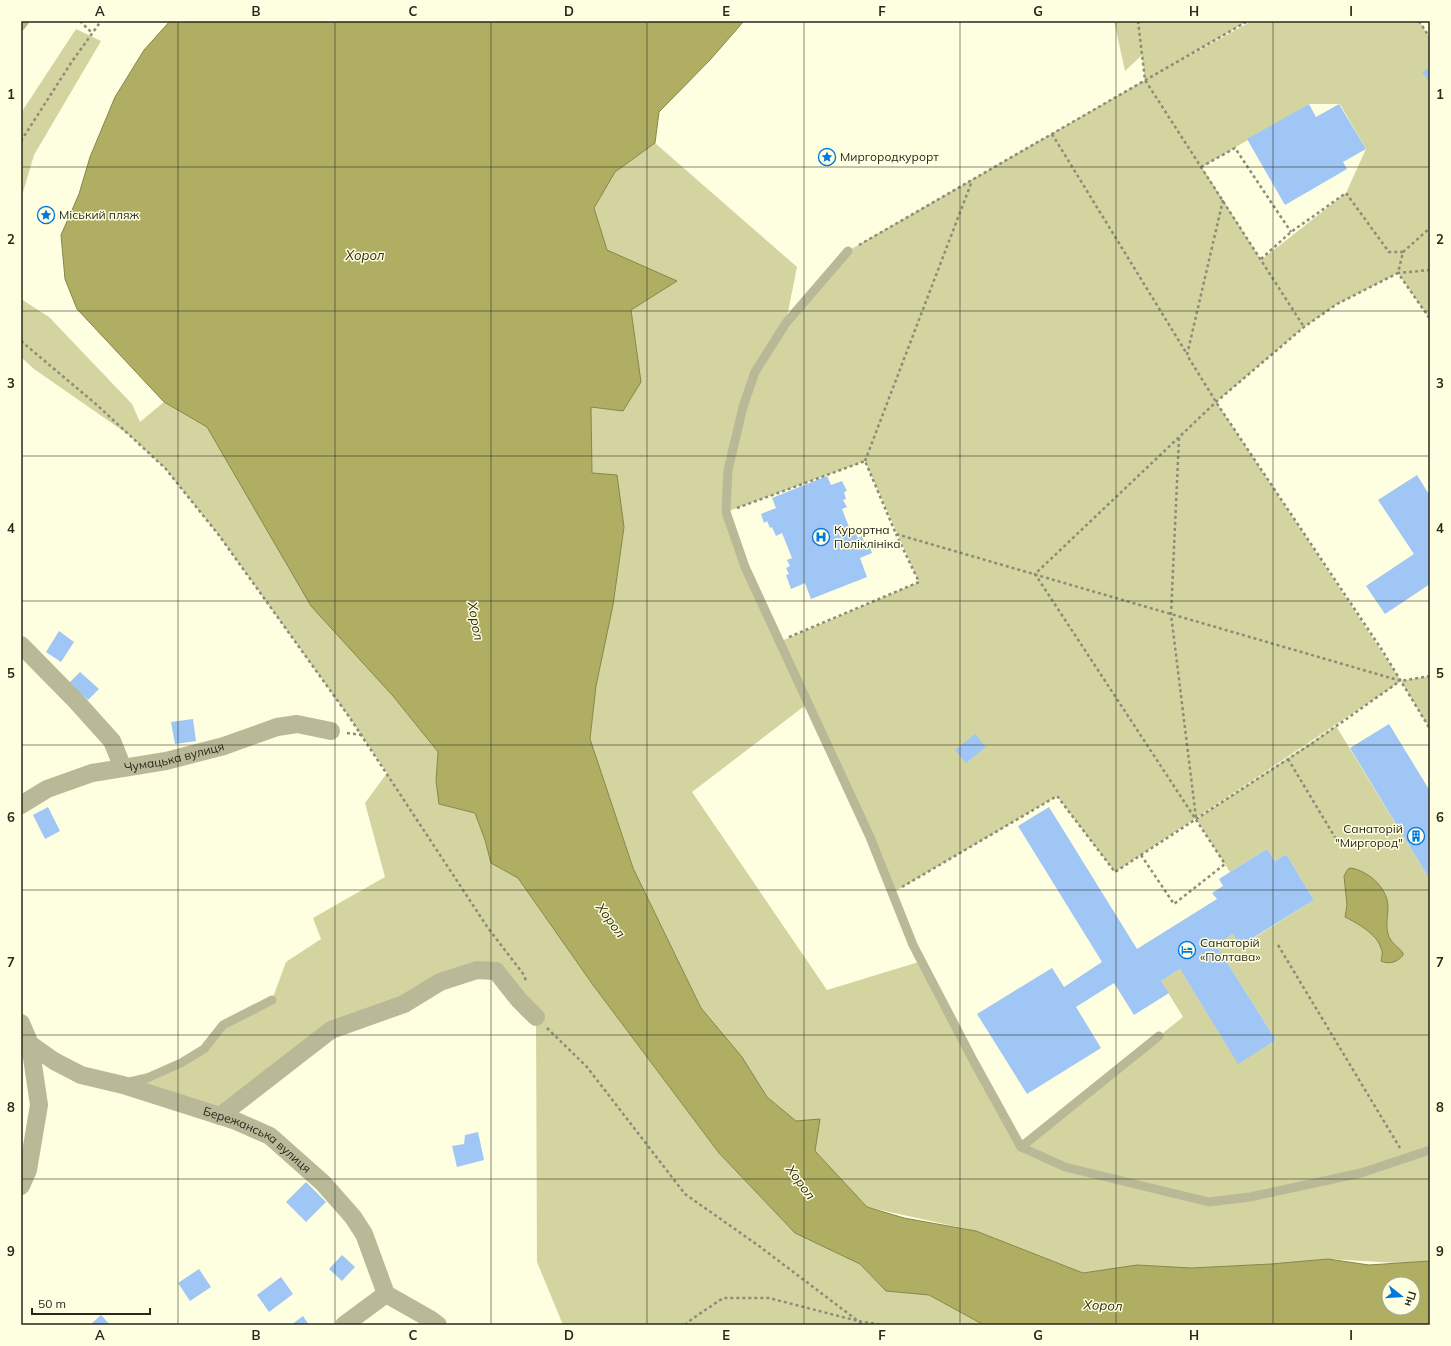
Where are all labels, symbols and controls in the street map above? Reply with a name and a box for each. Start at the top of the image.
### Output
text: A [95,3,105,19]
text: B [252,3,261,19]
text: C [409,3,418,19]
text: D [564,3,574,19]
text: E [722,3,730,19]
text: F [878,3,886,19]
text: G [1033,3,1043,19]
text: H [1189,3,1199,19]
text: I [1349,3,1353,19]
text: 1 [7,86,15,102]
text: 1 [1436,86,1444,102]
place icon: Миргородкурорт [817,147,837,167]
place label: Миргородкурорт [840,149,939,164]
place icon: Міський пляж [36,205,56,225]
place label: Міський пляж [59,207,140,222]
text: 2 [7,231,15,247]
text: 2 [1436,231,1444,247]
water label: Хорол [345,247,385,263]
text: 3 [7,375,15,391]
text: 3 [1436,375,1444,391]
text: 4 [7,520,15,536]
text: 4 [1436,520,1444,536]
place label: Курортна Поліклініка [834,522,900,551]
hospital icon: Курортна Поліклініка [811,527,831,547]
water label: Хорол [465,599,487,642]
text: 5 [7,665,15,681]
text: 5 [1436,665,1444,681]
street label: Чумацька вулиця [123,738,226,775]
text: 6 [7,809,15,825]
text: 6 [1436,809,1444,825]
place label: Санаторій "Миргород" [1335,821,1403,850]
building icon: Санаторій "Миргород" [1406,826,1426,846]
water label: Хорол [592,899,629,941]
place label: Санаторій «Полтава» [1200,935,1261,964]
hotel icon: Санаторій «Полтава» [1177,940,1197,960]
text: 7 [7,954,15,970]
text: 7 [1436,954,1444,970]
text: 8 [7,1099,15,1115]
text: 8 [1436,1099,1444,1115]
street label: Бережанська вулиця [201,1103,314,1176]
water label: Хорол [782,1161,819,1203]
text: 9 [7,1243,15,1259]
text: 9 [1436,1243,1444,1259]
north arrow [1381,1276,1421,1316]
scale bar [32,1290,150,1316]
text: Пн [1402,1290,1419,1308]
text: 50 m [38,1296,66,1311]
water label: Хорол [1082,1296,1123,1314]
text: A [95,1327,105,1343]
text: B [252,1327,261,1343]
text: C [409,1327,418,1343]
text: D [564,1327,574,1343]
text: E [722,1327,730,1343]
text: F [878,1327,886,1343]
text: G [1033,1327,1043,1343]
text: H [1189,1327,1199,1343]
text: I [1349,1327,1353,1343]

